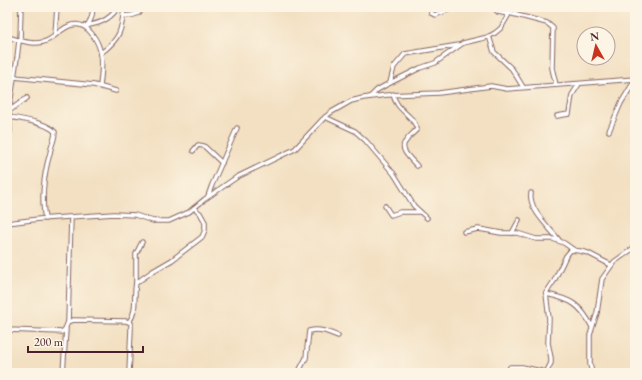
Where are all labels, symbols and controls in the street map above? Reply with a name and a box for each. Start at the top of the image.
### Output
north arrow [576,26,616,66]
text: N [589,29,600,44]
scale bar [28,328,143,354]
text: 200 m [34,334,64,350]

